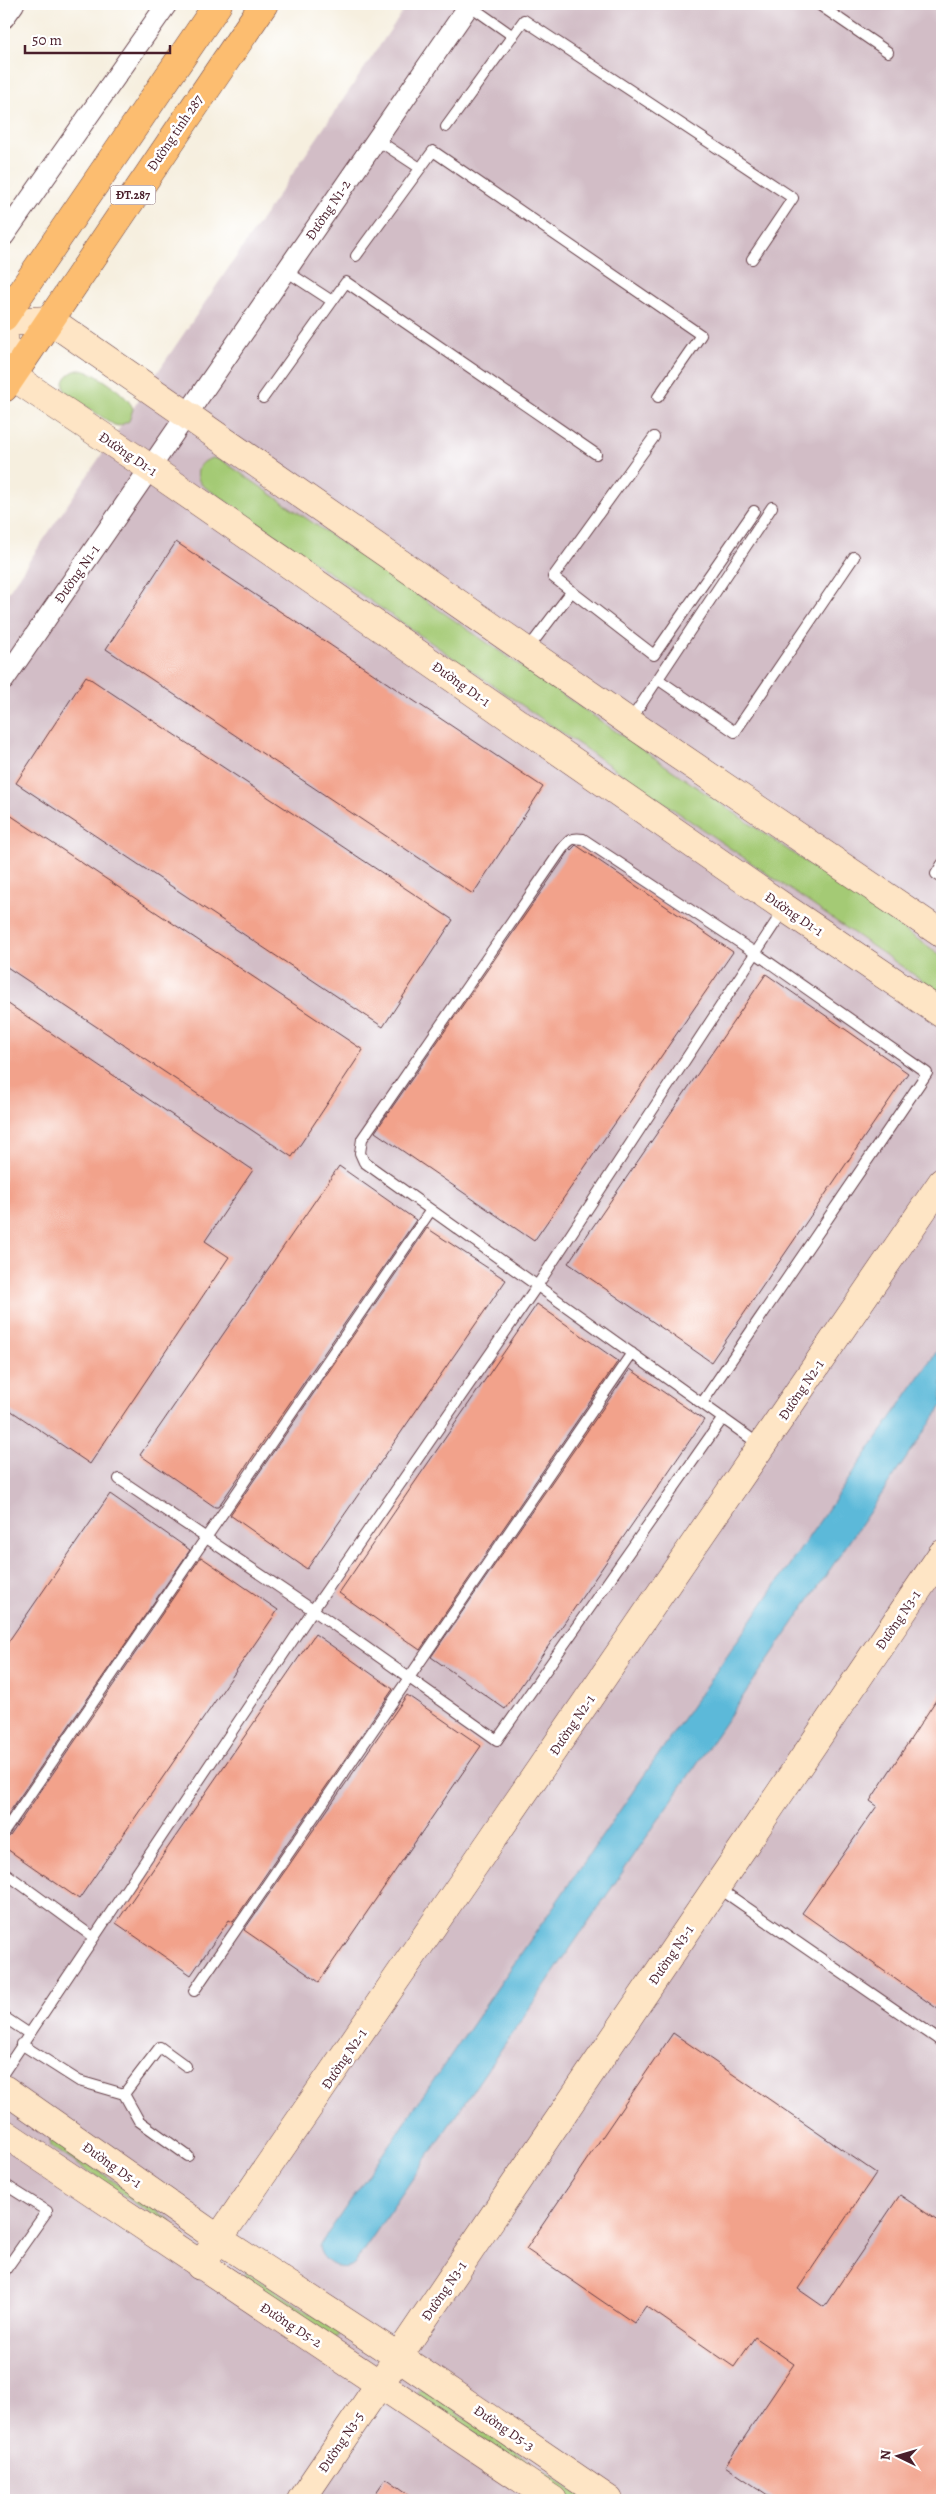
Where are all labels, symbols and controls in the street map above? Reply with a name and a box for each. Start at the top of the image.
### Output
scale bar [25,22,170,54]
text: 50 m [32,30,62,50]
street label: Đường tỉnh 287 [142,91,208,175]
street label: Đường N1-2 [301,176,355,244]
road number: ĐT.287 [110,186,156,204]
street label: Đường D1-1 [95,427,161,481]
street label: Đường N1-1 [50,541,104,607]
street label: Đường D1-1 [428,657,494,711]
street label: Đường D1-1 [761,887,827,941]
street label: Đường N2-1 [774,1356,828,1424]
street label: Đường N3-1 [871,1586,925,1654]
street label: Đường N2-1 [545,1691,599,1759]
street label: Đường N3-1 [644,1921,698,1989]
street label: Đường N2-1 [317,2025,371,2093]
street label: Đường D5-1 [79,2138,146,2193]
street label: Đường N3-1 [417,2257,471,2325]
street label: Đường D5-2 [256,2298,326,2352]
street label: Đường D5-3 [470,2401,538,2455]
street label: Đường N3-5 [314,2408,368,2476]
north arrow [874,2432,924,2482]
text: N [876,2449,895,2461]

